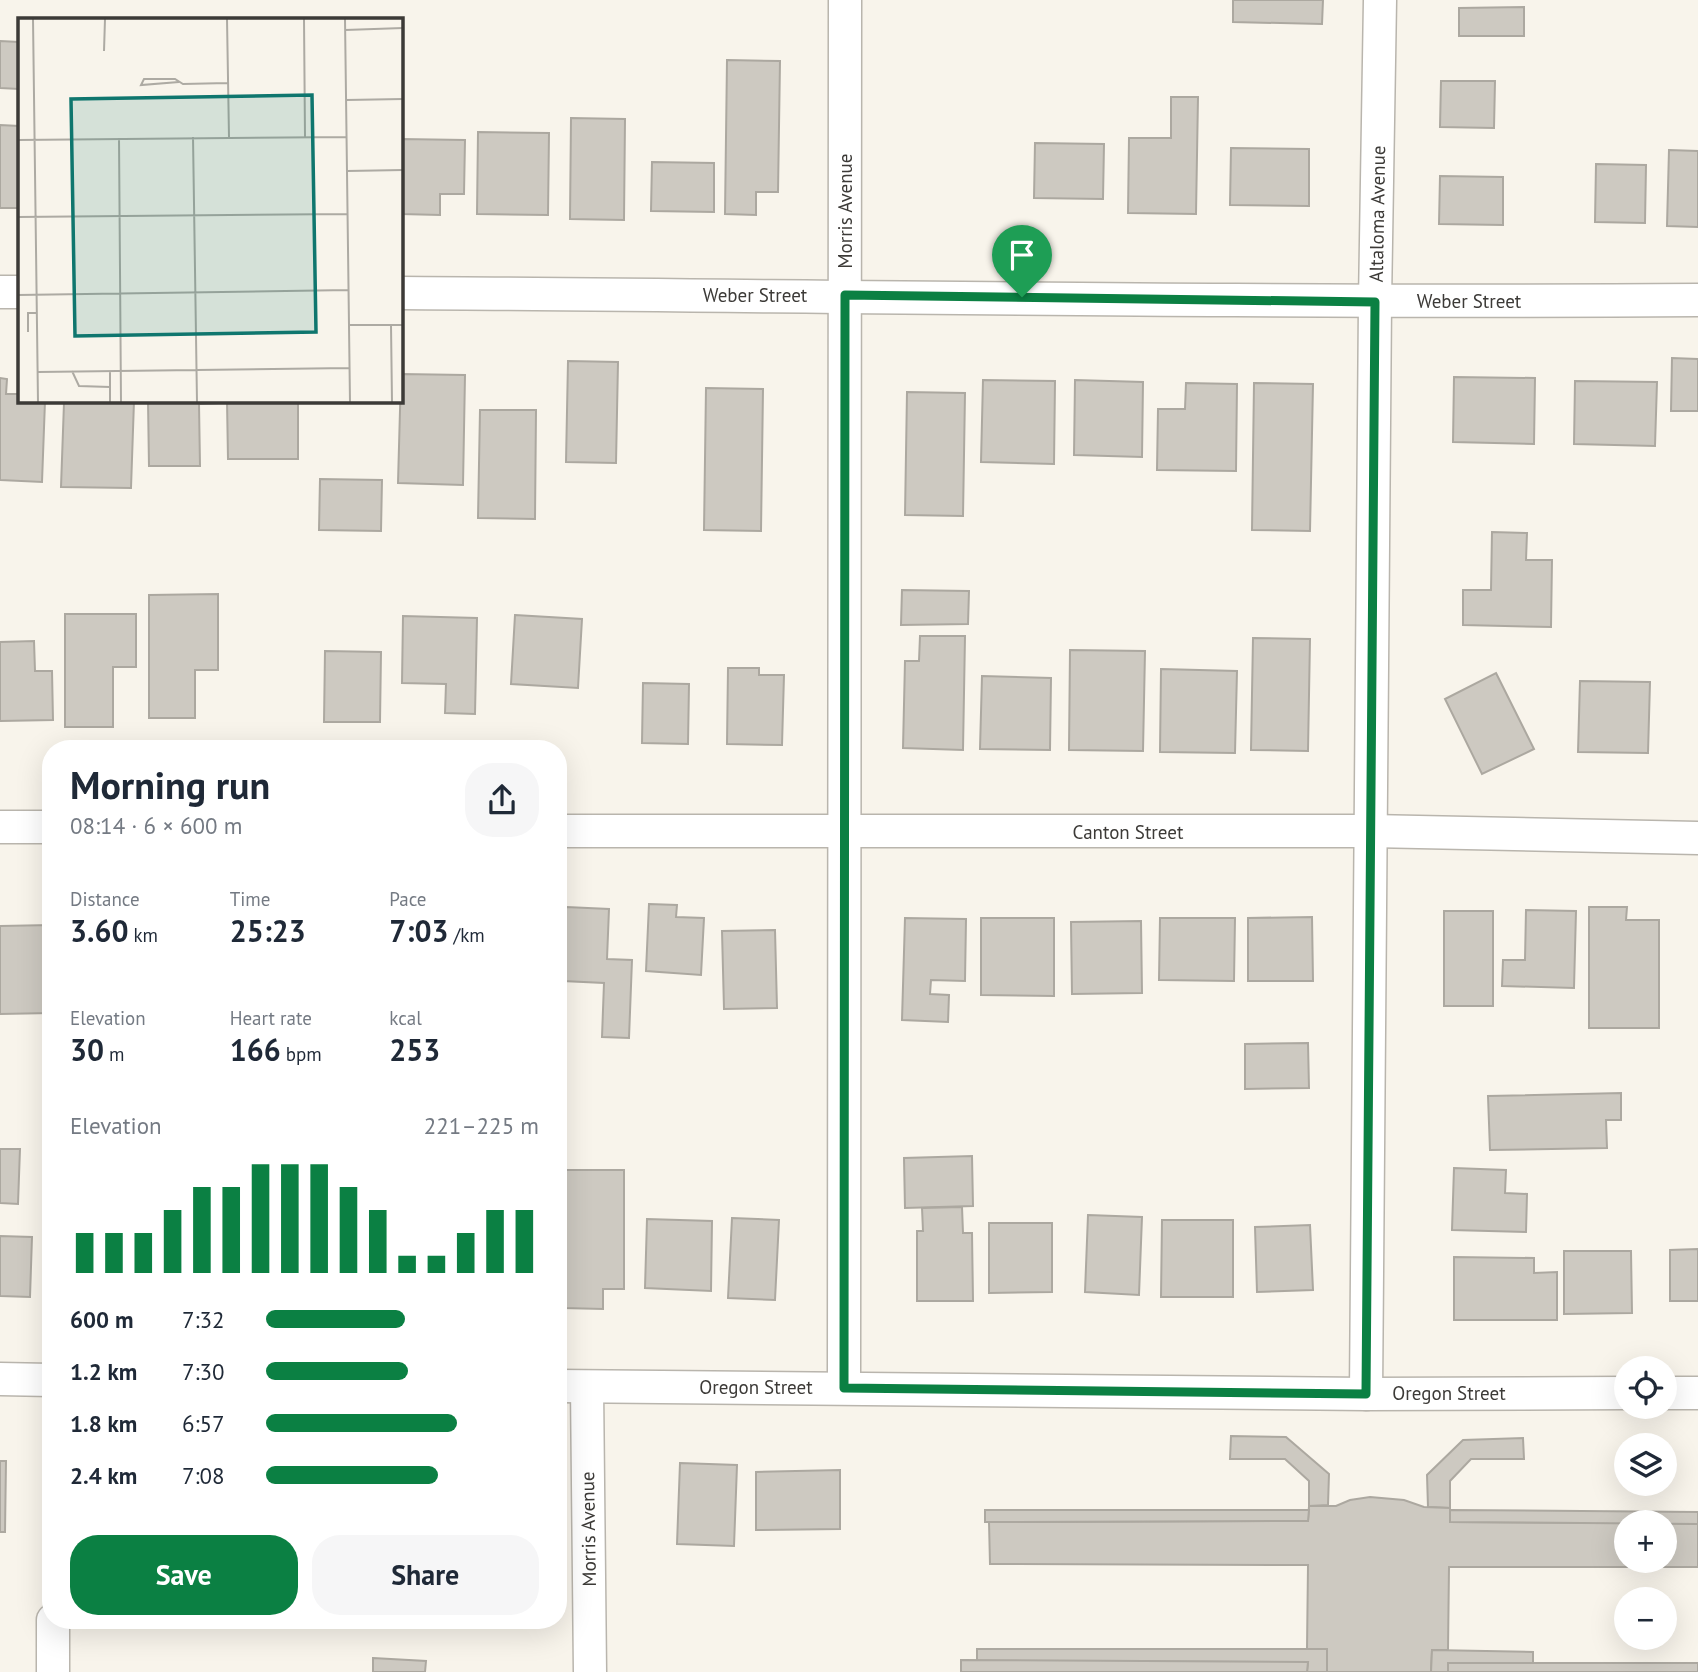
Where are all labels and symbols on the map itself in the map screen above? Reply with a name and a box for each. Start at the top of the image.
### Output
inset map [18,18,402,402]
street label: Altaloma Avenue [1364,145,1390,283]
street label: Morris Avenue [833,153,857,269]
pin [992,225,1052,297]
street label: Weber Street [703,283,808,307]
street label: Weber Street [1417,289,1522,313]
street label: Canton Street [1073,820,1184,844]
street label: Oregon Street [699,1375,813,1399]
street label: Oregon Street [1392,1381,1506,1405]
street label: Morris Avenue [575,1471,601,1587]

